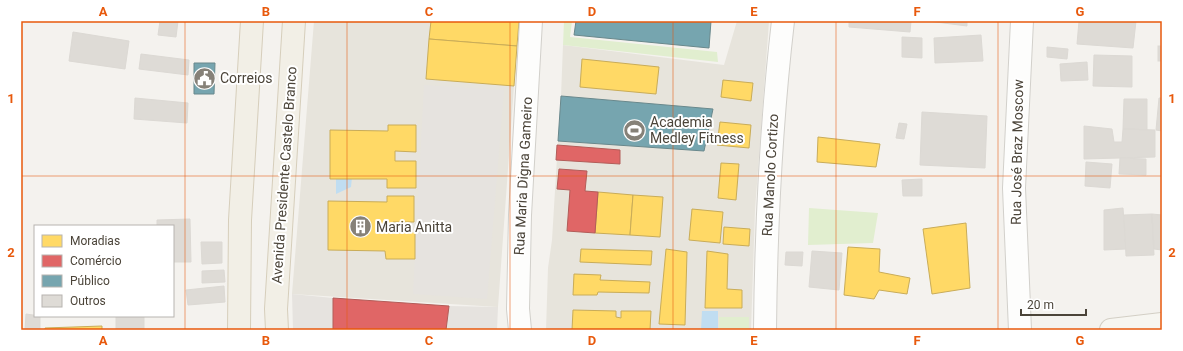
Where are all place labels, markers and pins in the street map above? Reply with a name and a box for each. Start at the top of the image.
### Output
public building icon: Correios [191,65,217,91]
place label: Correios [220,70,273,86]
place label: Academia Medley Fitness [650,114,744,146]
sports icon: Academia Medley Fitness [621,117,647,143]
building icon: Maria Anitta [348,214,374,240]
place label: Maria Anitta [376,219,452,235]

